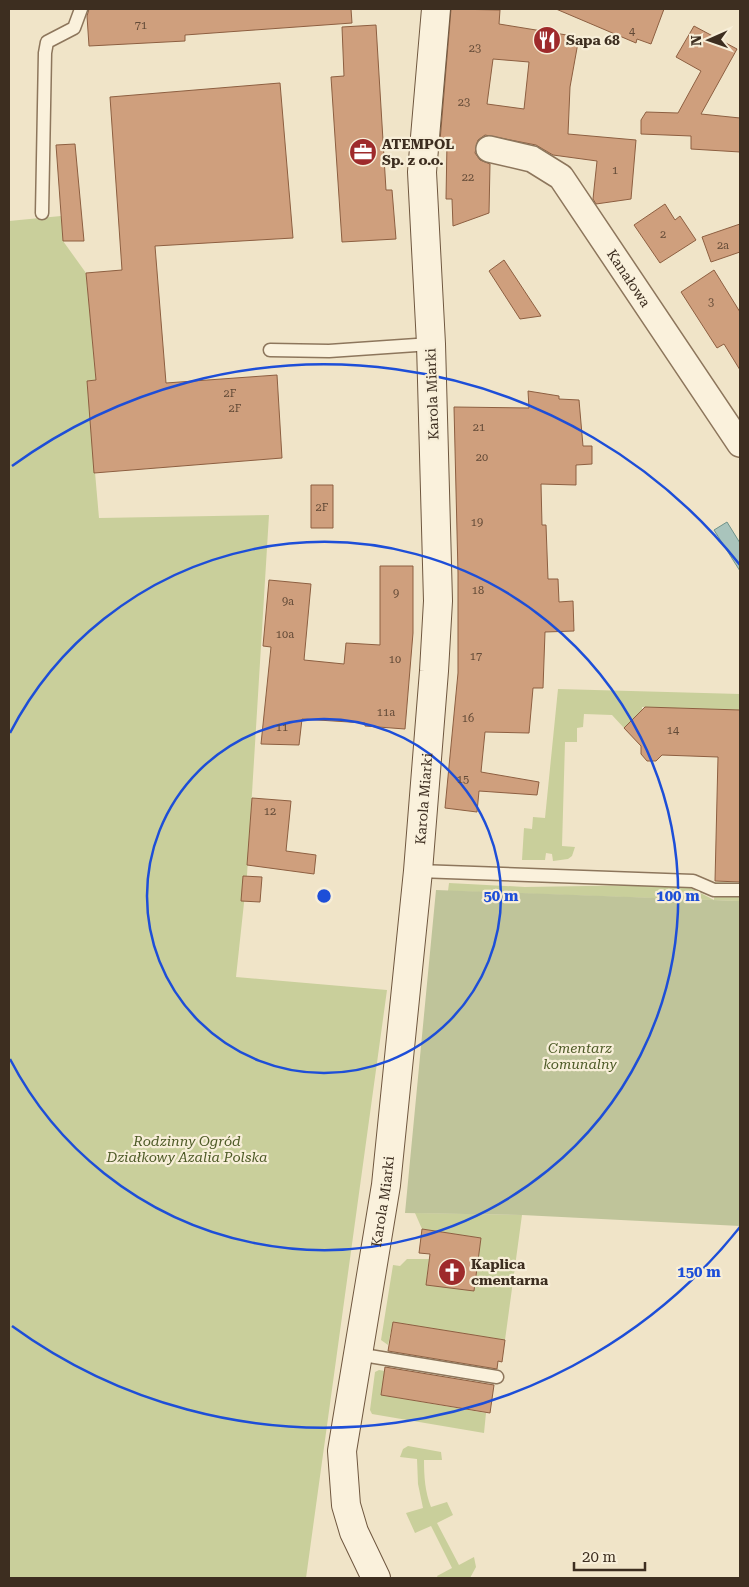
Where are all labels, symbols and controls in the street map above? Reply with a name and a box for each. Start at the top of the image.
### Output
north arrow [684,15,734,65]
house number: 71 [135,19,147,32]
restaurant icon: Sapa 68 [532,25,562,55]
house number: 4 [629,25,636,38]
place label: Sapa 68 [566,32,620,48]
text: N [688,35,704,46]
house number: 23 [469,42,481,55]
house number: 23 [458,96,470,109]
place label: ATEMPOL Sp. z o.o. [382,136,454,168]
office icon: ATEMPOL Sp. z o.o. [348,137,378,167]
house number: 1 [612,164,618,177]
house number: 22 [462,171,474,184]
house number: 2 [660,228,666,241]
house number: 2a [717,239,729,252]
street label: Kanałowa [604,246,654,310]
house number: 3 [708,296,714,309]
street label: Karola Miarki [422,347,442,440]
house number: 2F [224,387,237,400]
house number: 2F [229,402,242,415]
house number: 21 [473,421,485,434]
house number: 20 [476,451,488,464]
house number: 2F [316,501,329,514]
house number: 19 [471,516,483,529]
house number: 18 [472,584,484,597]
house number: 9 [393,587,399,600]
house number: 9a [282,595,294,608]
house number: 10a [276,628,294,641]
house number: 17 [470,650,482,663]
house number: 10 [389,653,401,666]
house number: 11a [377,706,395,719]
house number: 16 [462,712,474,725]
house number: 11 [276,721,288,734]
house number: 14 [667,724,680,737]
street label: Karola Miarki [412,752,435,845]
house number: 15 [457,773,469,786]
house number: 12 [264,805,276,818]
centre of rings [315,887,333,905]
text: 50 m [483,887,519,905]
text: 100 m [656,887,700,905]
park label: Cmentarz komunalny [543,1040,618,1072]
park label: Rodzinny Ogród Działkowy Azalia Polska [106,1133,267,1165]
street label: Karola Miarki [368,1155,397,1248]
place label: Kaplica cmentarna [471,1256,549,1288]
church icon: Kaplica cmentarna [437,1257,467,1287]
text: 150 m [677,1263,721,1281]
scale bar [574,1540,645,1572]
text: 20 m [582,1548,617,1566]

